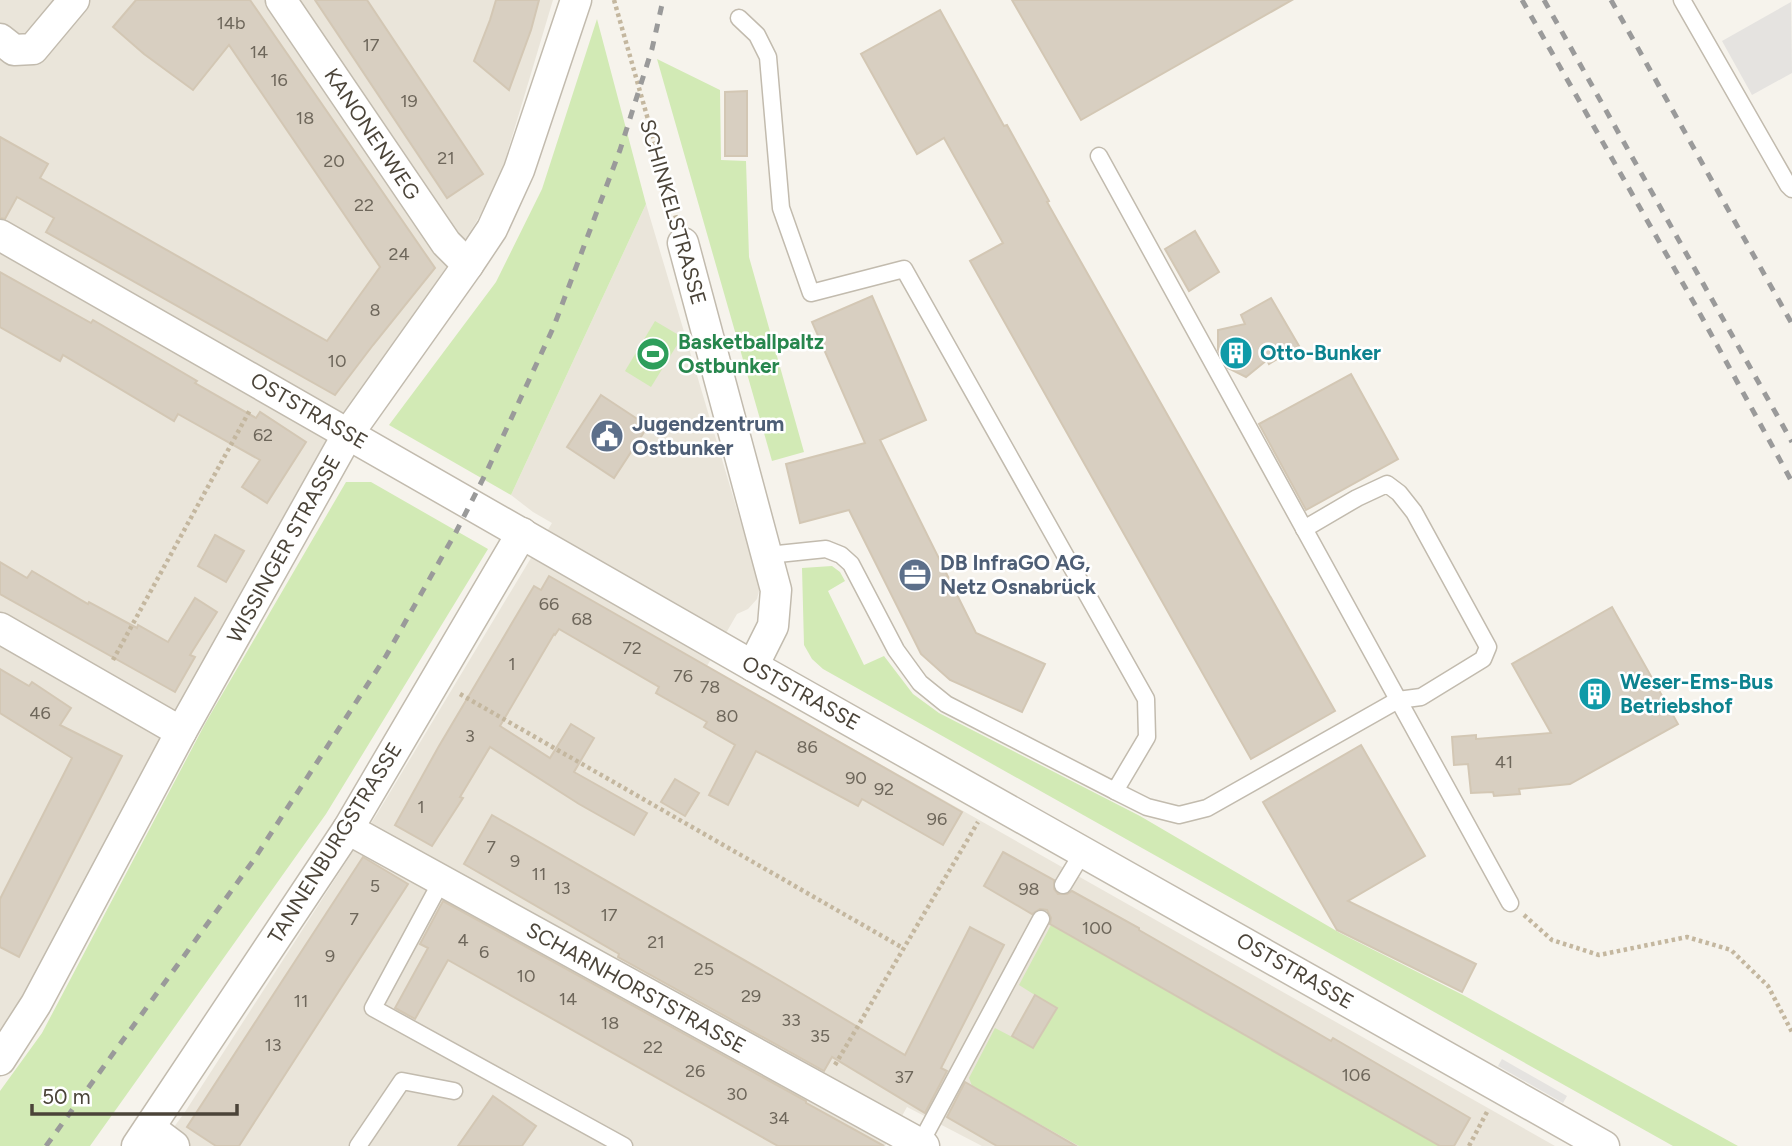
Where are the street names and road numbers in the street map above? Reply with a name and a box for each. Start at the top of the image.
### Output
street label: KANONENWEG [319,63,426,204]
street label: SCHINKELSTRASSE [635,116,712,308]
street label: OSTSTRASSE [246,367,372,454]
street label: WISSINGER STRASSE [222,451,346,647]
street label: OSTSTRASSE [738,650,865,735]
street label: TANNENBURGSTRASSE [262,738,407,948]
street label: SCHARNHORSTSTRASSE [522,917,750,1058]
street label: OSTSTRASSE [1232,927,1358,1014]

